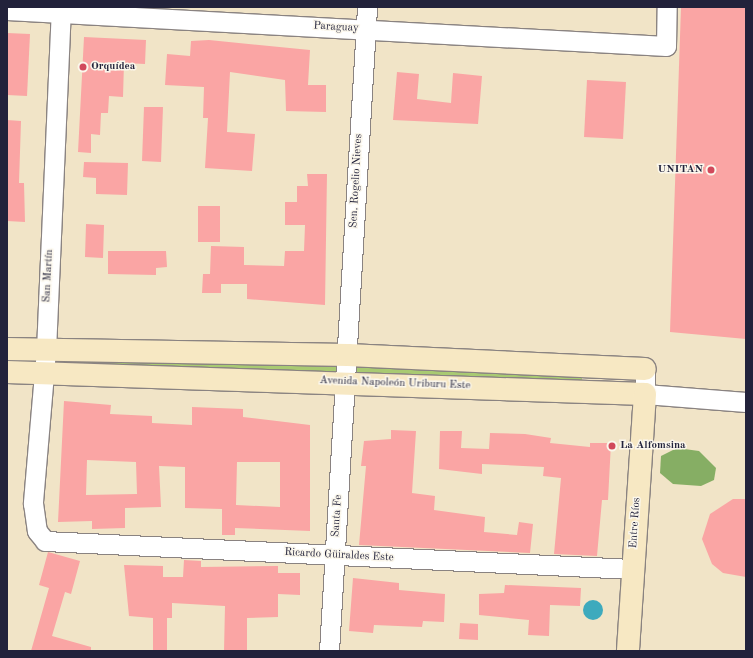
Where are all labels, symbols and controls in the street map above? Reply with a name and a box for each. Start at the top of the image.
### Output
street label: Paraguay [313,20,359,36]
place label: Orquídea [91,60,135,74]
marker: Orquídea [78,62,88,72]
street label: Sen. Rogelio Nieves [348,134,366,228]
place label: UNITAN [657,163,703,177]
marker: UNITAN [706,165,716,175]
street label: San Martín [41,249,57,303]
street label: Avenida Napoleón Uriburu Este [319,375,471,393]
place label: La Alfomsina [620,439,686,453]
marker: La Alfomsina [607,441,617,451]
street label: Santa Fe [330,494,346,538]
street label: Entre Ríos [628,497,644,549]
street label: Ricardo Güiraldes Este [284,547,394,565]

